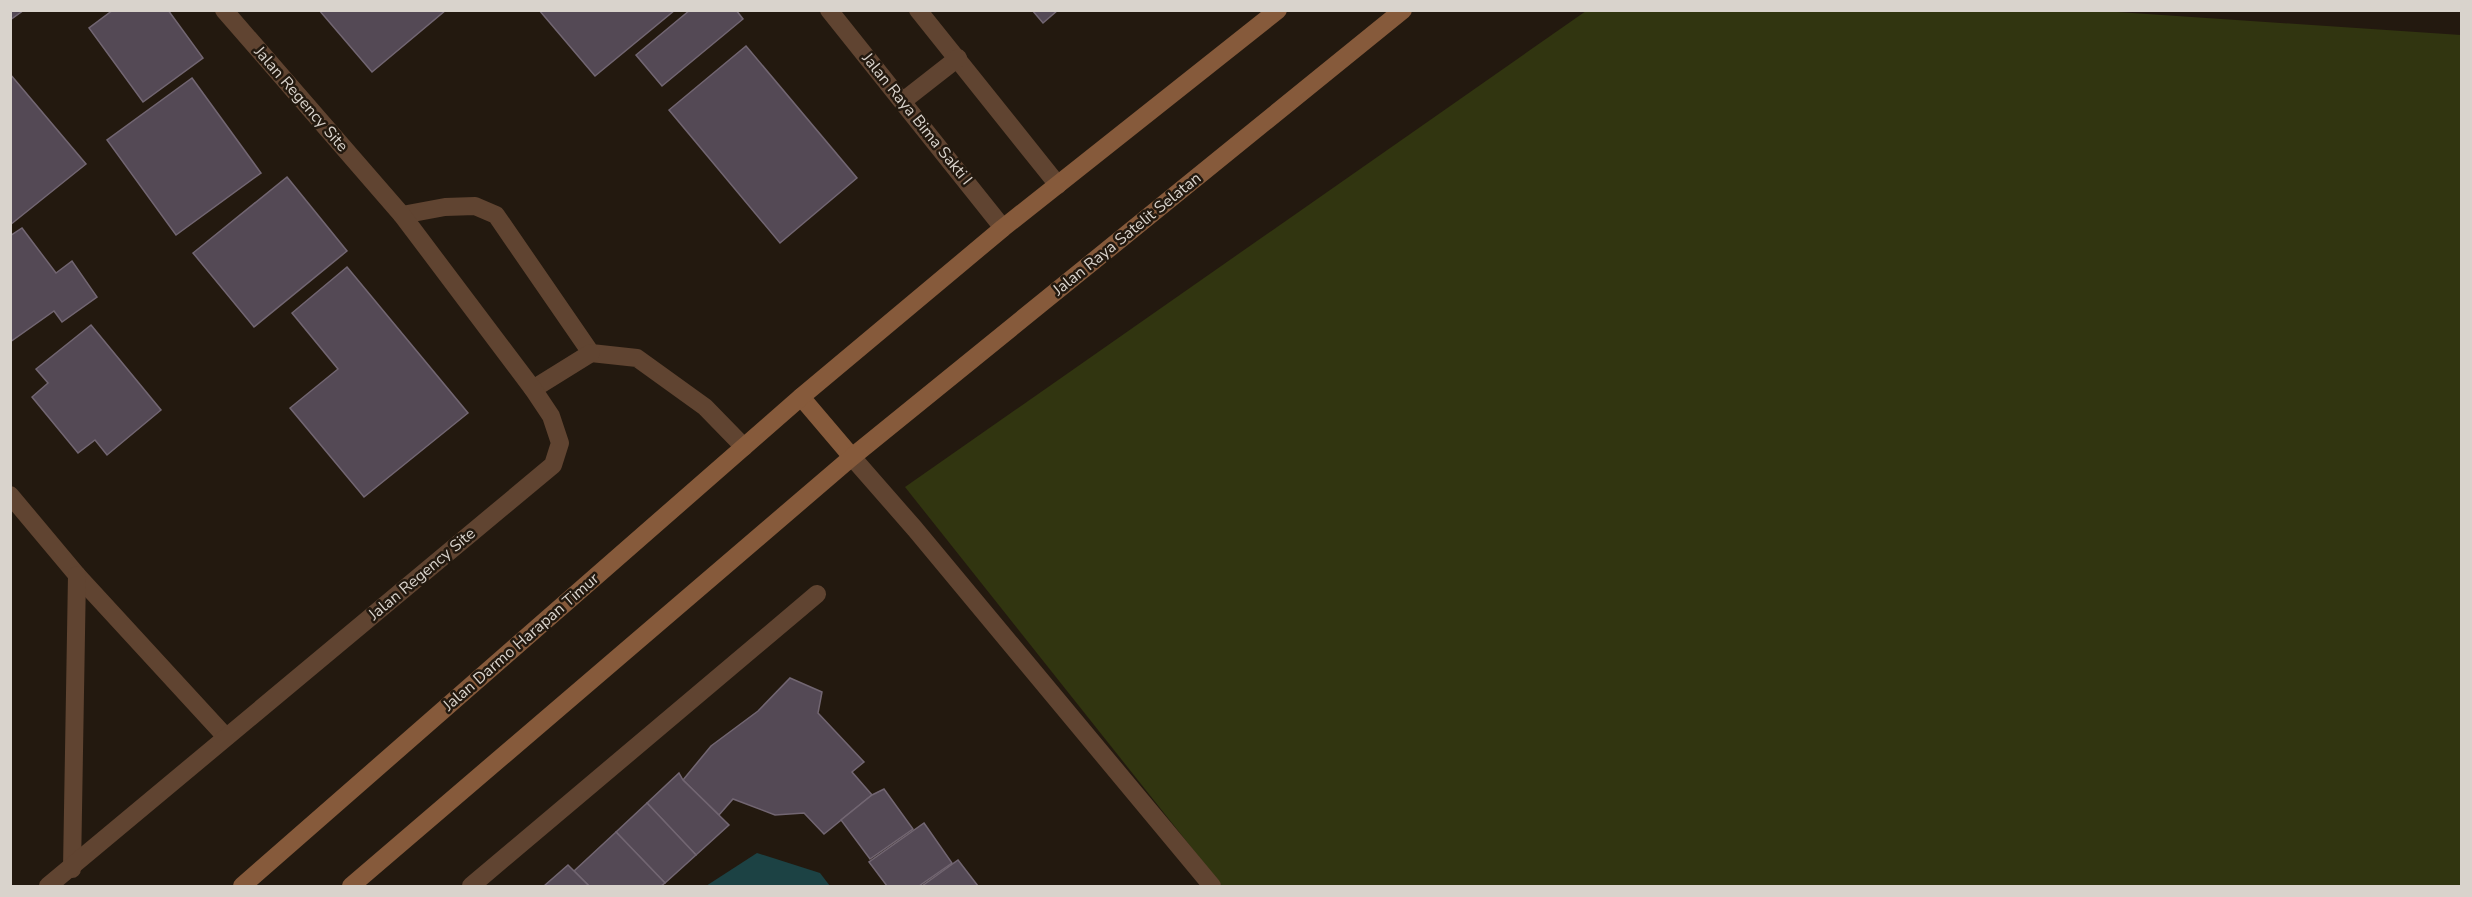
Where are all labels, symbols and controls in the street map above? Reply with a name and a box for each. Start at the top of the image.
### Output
street label: Jalan Regency Site [248,41,353,157]
street label: Jalan Raya Bima Sakti I [856,47,977,190]
street label: Jalan Raya Satelit Selatan [1047,167,1206,301]
street label: Jalan Regency Site [363,523,480,626]
street label: Jalan Darmo Harapan Timur [437,568,604,717]

